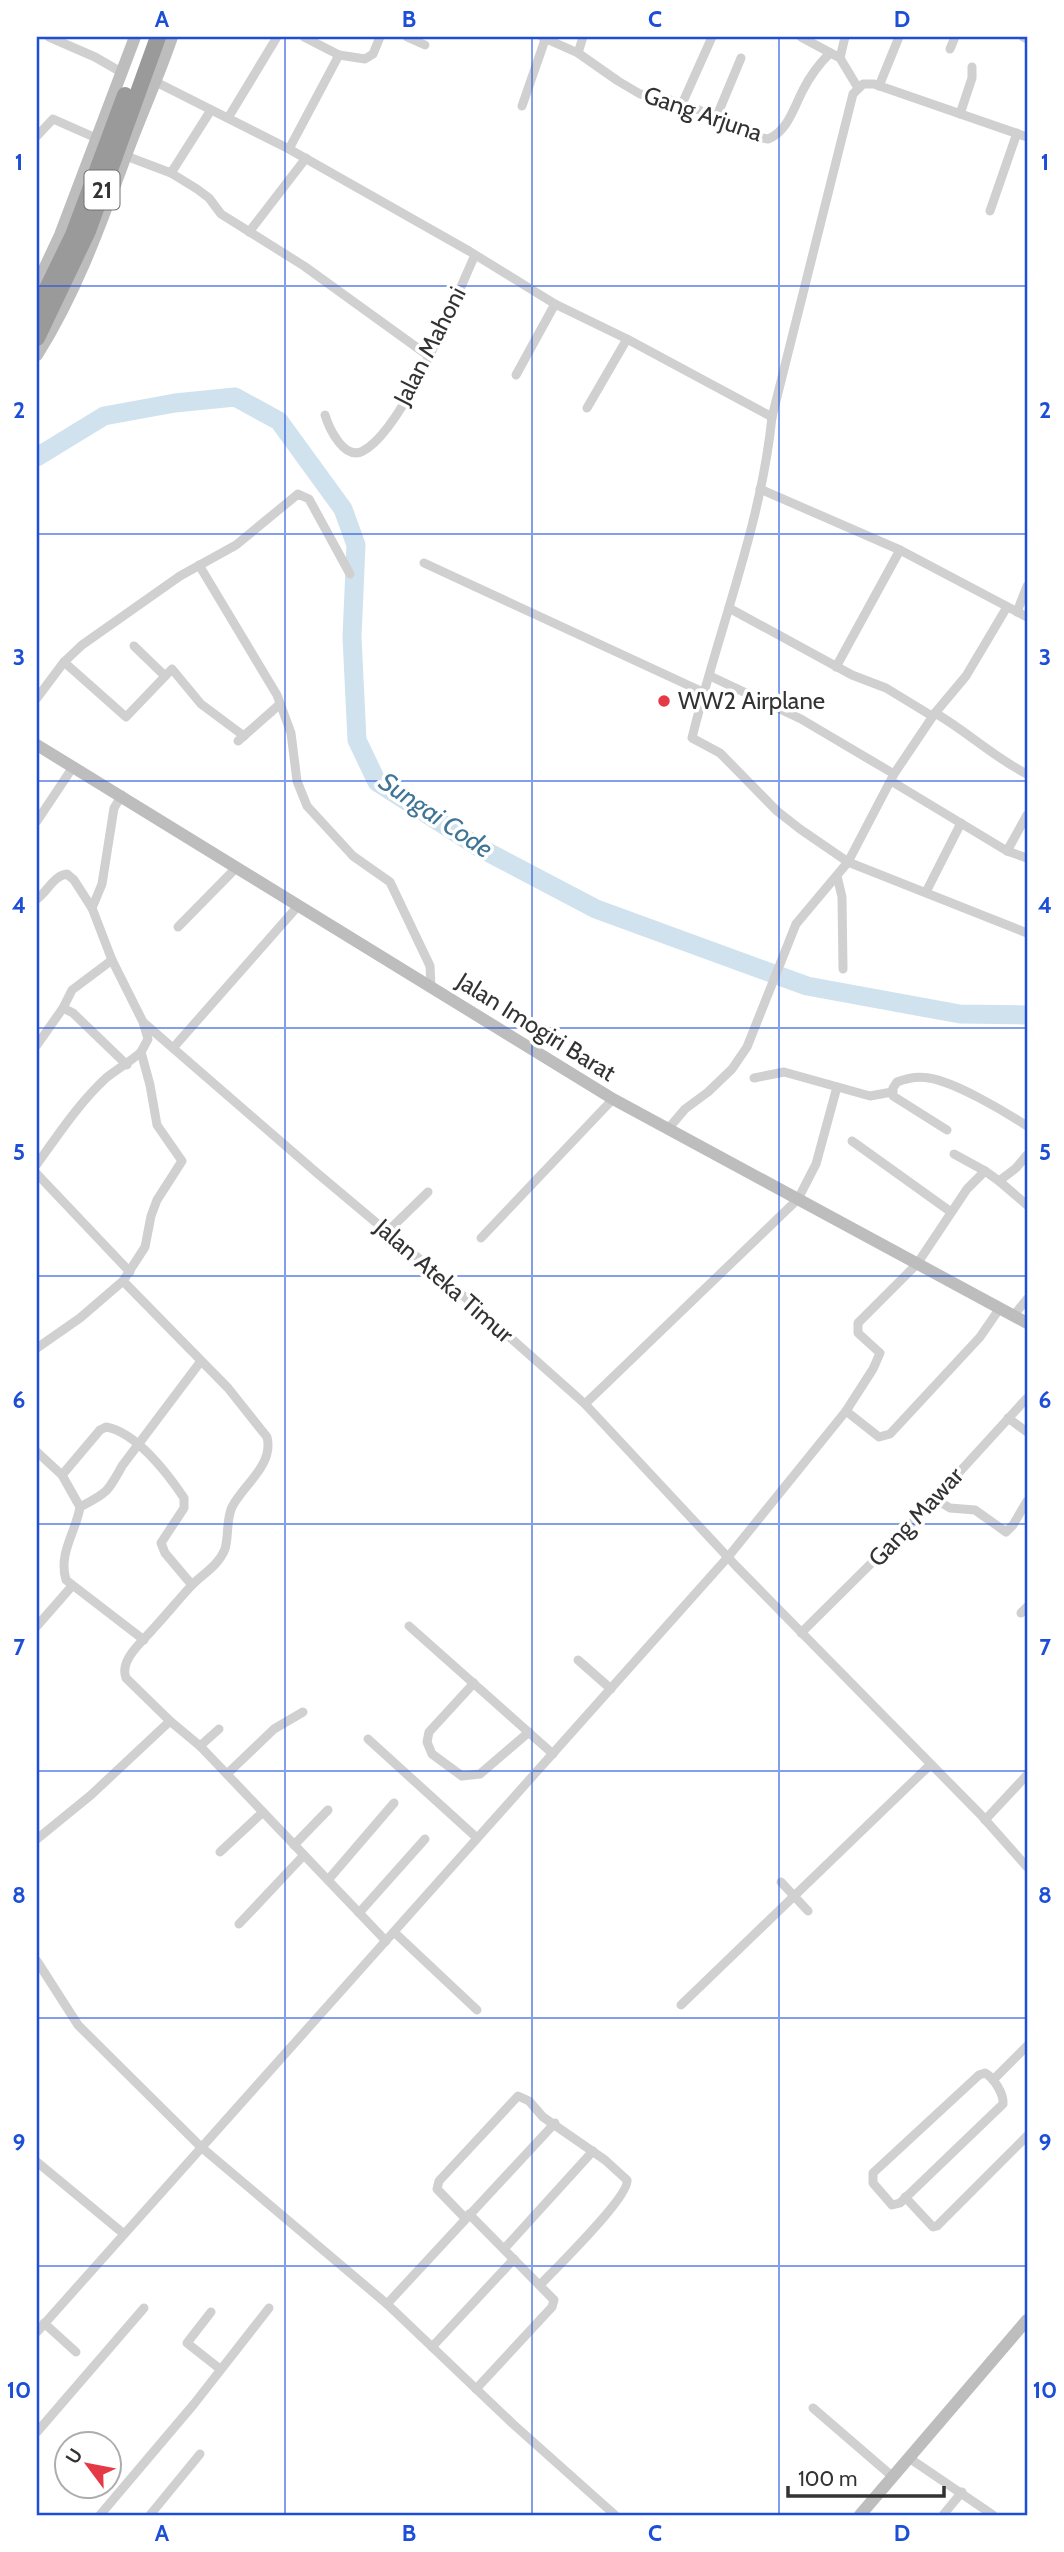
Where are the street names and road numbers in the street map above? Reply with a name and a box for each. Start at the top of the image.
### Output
street label: Gang Arjuna [640,80,767,147]
road number: 21 [84,170,119,210]
street label: Jalan Mahoni [387,282,472,411]
street label: Jalan Imogiri Barat [451,966,621,1087]
street label: Jalan Ateka Timur [368,1212,520,1349]
street label: Gang Mawar [862,1461,969,1572]

